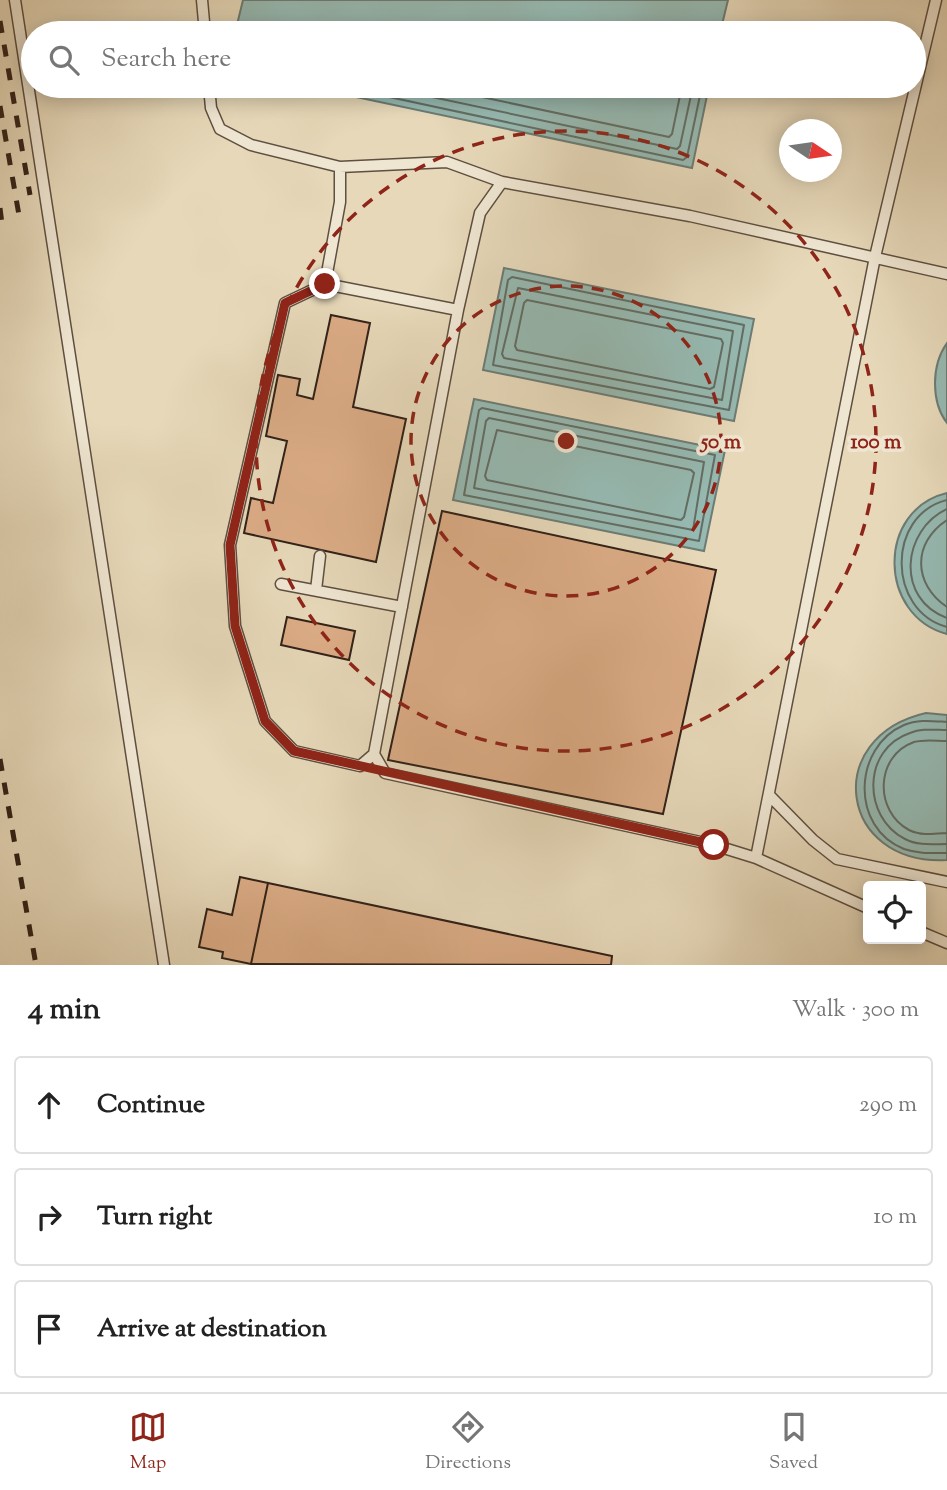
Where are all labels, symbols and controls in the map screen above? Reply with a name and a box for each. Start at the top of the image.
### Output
search box [21,21,926,98]
icon: search [45,41,83,79]
text: Search here [101,41,231,78]
north arrow [779,119,842,182]
route end [309,268,340,299]
text: 50 m [699,428,742,458]
text: 100 m [851,428,902,458]
centre of rings [554,429,578,453]
route start [698,829,729,860]
map controls [863,881,926,944]
button: locate [863,881,926,944]
text: 4 min [28,989,101,1032]
text: Walk · 300 m [792,994,919,1027]
icon: ahead [30,1086,68,1124]
text: Continue [97,1087,205,1124]
text: 290 m [859,1089,917,1122]
icon: right [30,1198,68,1236]
text: Turn right [97,1199,212,1236]
text: 10 m [873,1201,917,1234]
icon: arrive [30,1310,68,1348]
text: Arrive at destination [97,1311,327,1348]
tab: Map [129,1408,167,1477]
tab: Directions [425,1408,511,1477]
tab: Saved [769,1408,818,1477]

